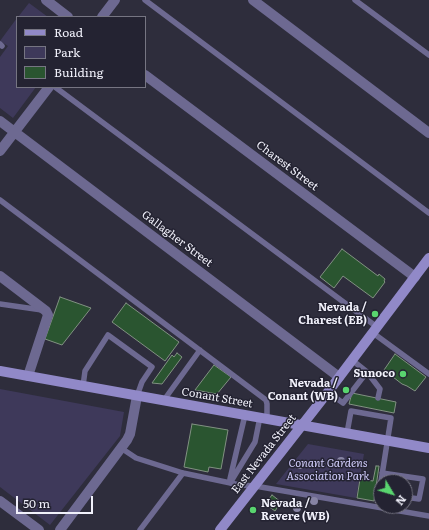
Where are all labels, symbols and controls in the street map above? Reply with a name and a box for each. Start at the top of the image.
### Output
legend [16,16,146,88]
text: Road [54,23,83,41]
text: Park [54,43,80,61]
text: Building [54,63,103,81]
street label: Charest Street [253,138,321,194]
street label: Gallagher Street [139,208,215,270]
place label: Nevada / Charest (EB) [298,301,367,327]
marker: Nevada / Charest (EB) [370,309,380,319]
place label: Sunoco [354,367,395,381]
marker: Sunoco [398,369,408,379]
place label: Nevada / Conant (WB) [268,377,338,403]
street label: Conant Street [180,385,254,411]
marker: Nevada / Conant (WB) [341,385,351,395]
street label: East Nevada Street [229,412,299,496]
park label: Conant Gardens Association Park [286,457,370,483]
north arrow [373,474,413,514]
scale bar [18,488,95,514]
text: N [393,492,411,509]
text: 50 m [23,494,50,512]
place label: Nevada / Revere (WB) [261,497,330,523]
marker: Nevada / Revere (WB) [248,505,258,515]

